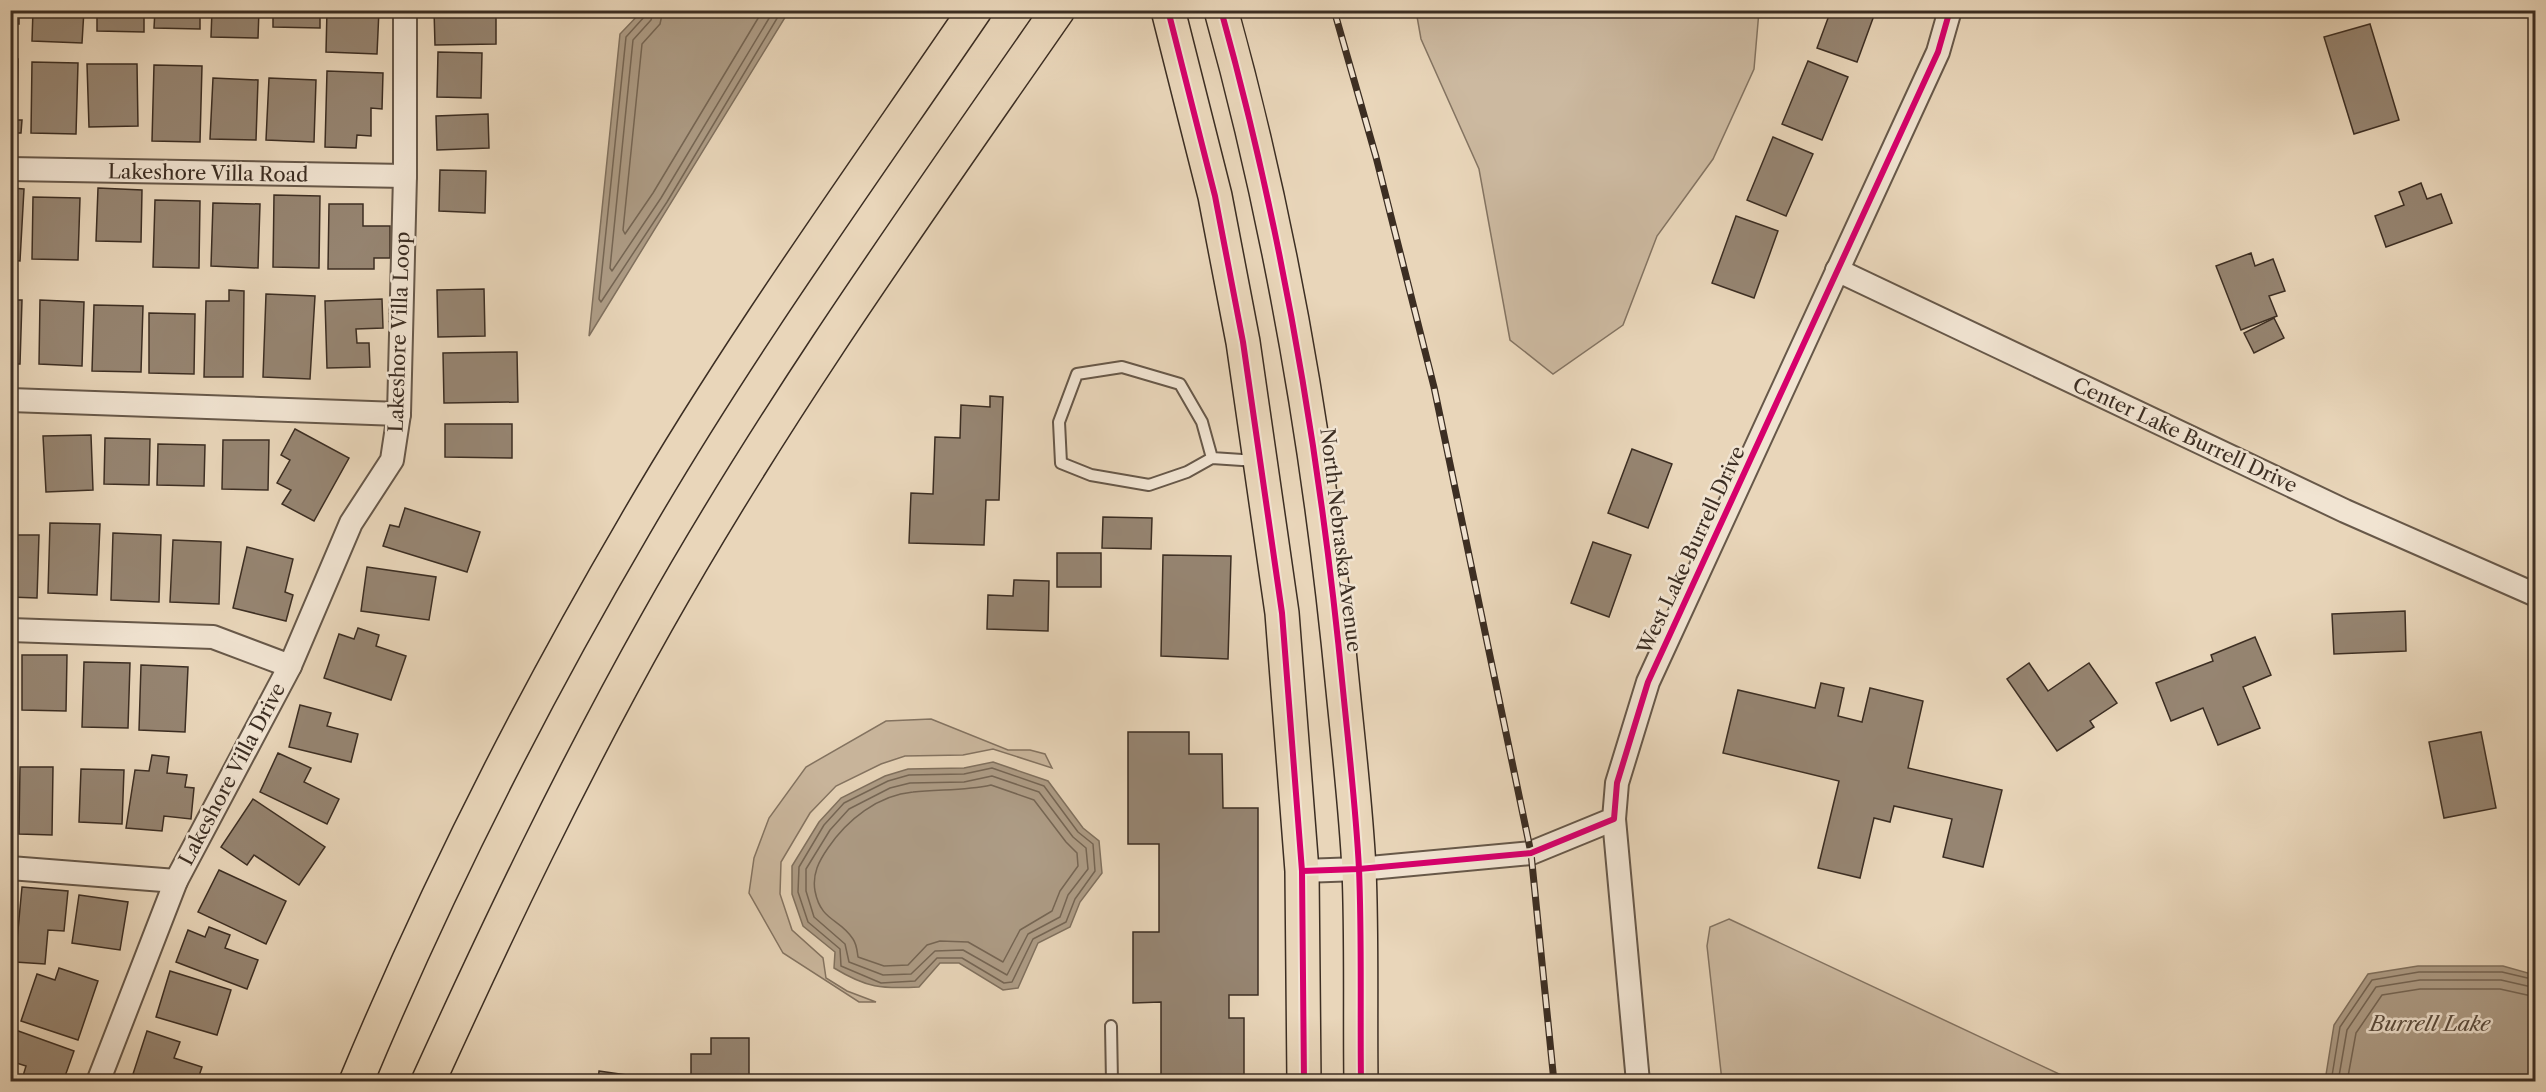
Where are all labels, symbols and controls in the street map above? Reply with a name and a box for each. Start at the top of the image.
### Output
street label: Lakeshore Villa Road [108,159,308,187]
street label: Lakeshore Villa Loop [383,231,415,433]
street label: Center Lake Burrell Drive [2069,372,2301,498]
street label: North Nebraska Avenue [1315,427,1367,653]
street label: West Lake Burrell Drive [1632,442,1750,659]
street label: Lakeshore Villa Drive [174,679,290,869]
water label: Burrell Lake [2368,1011,2491,1036]

